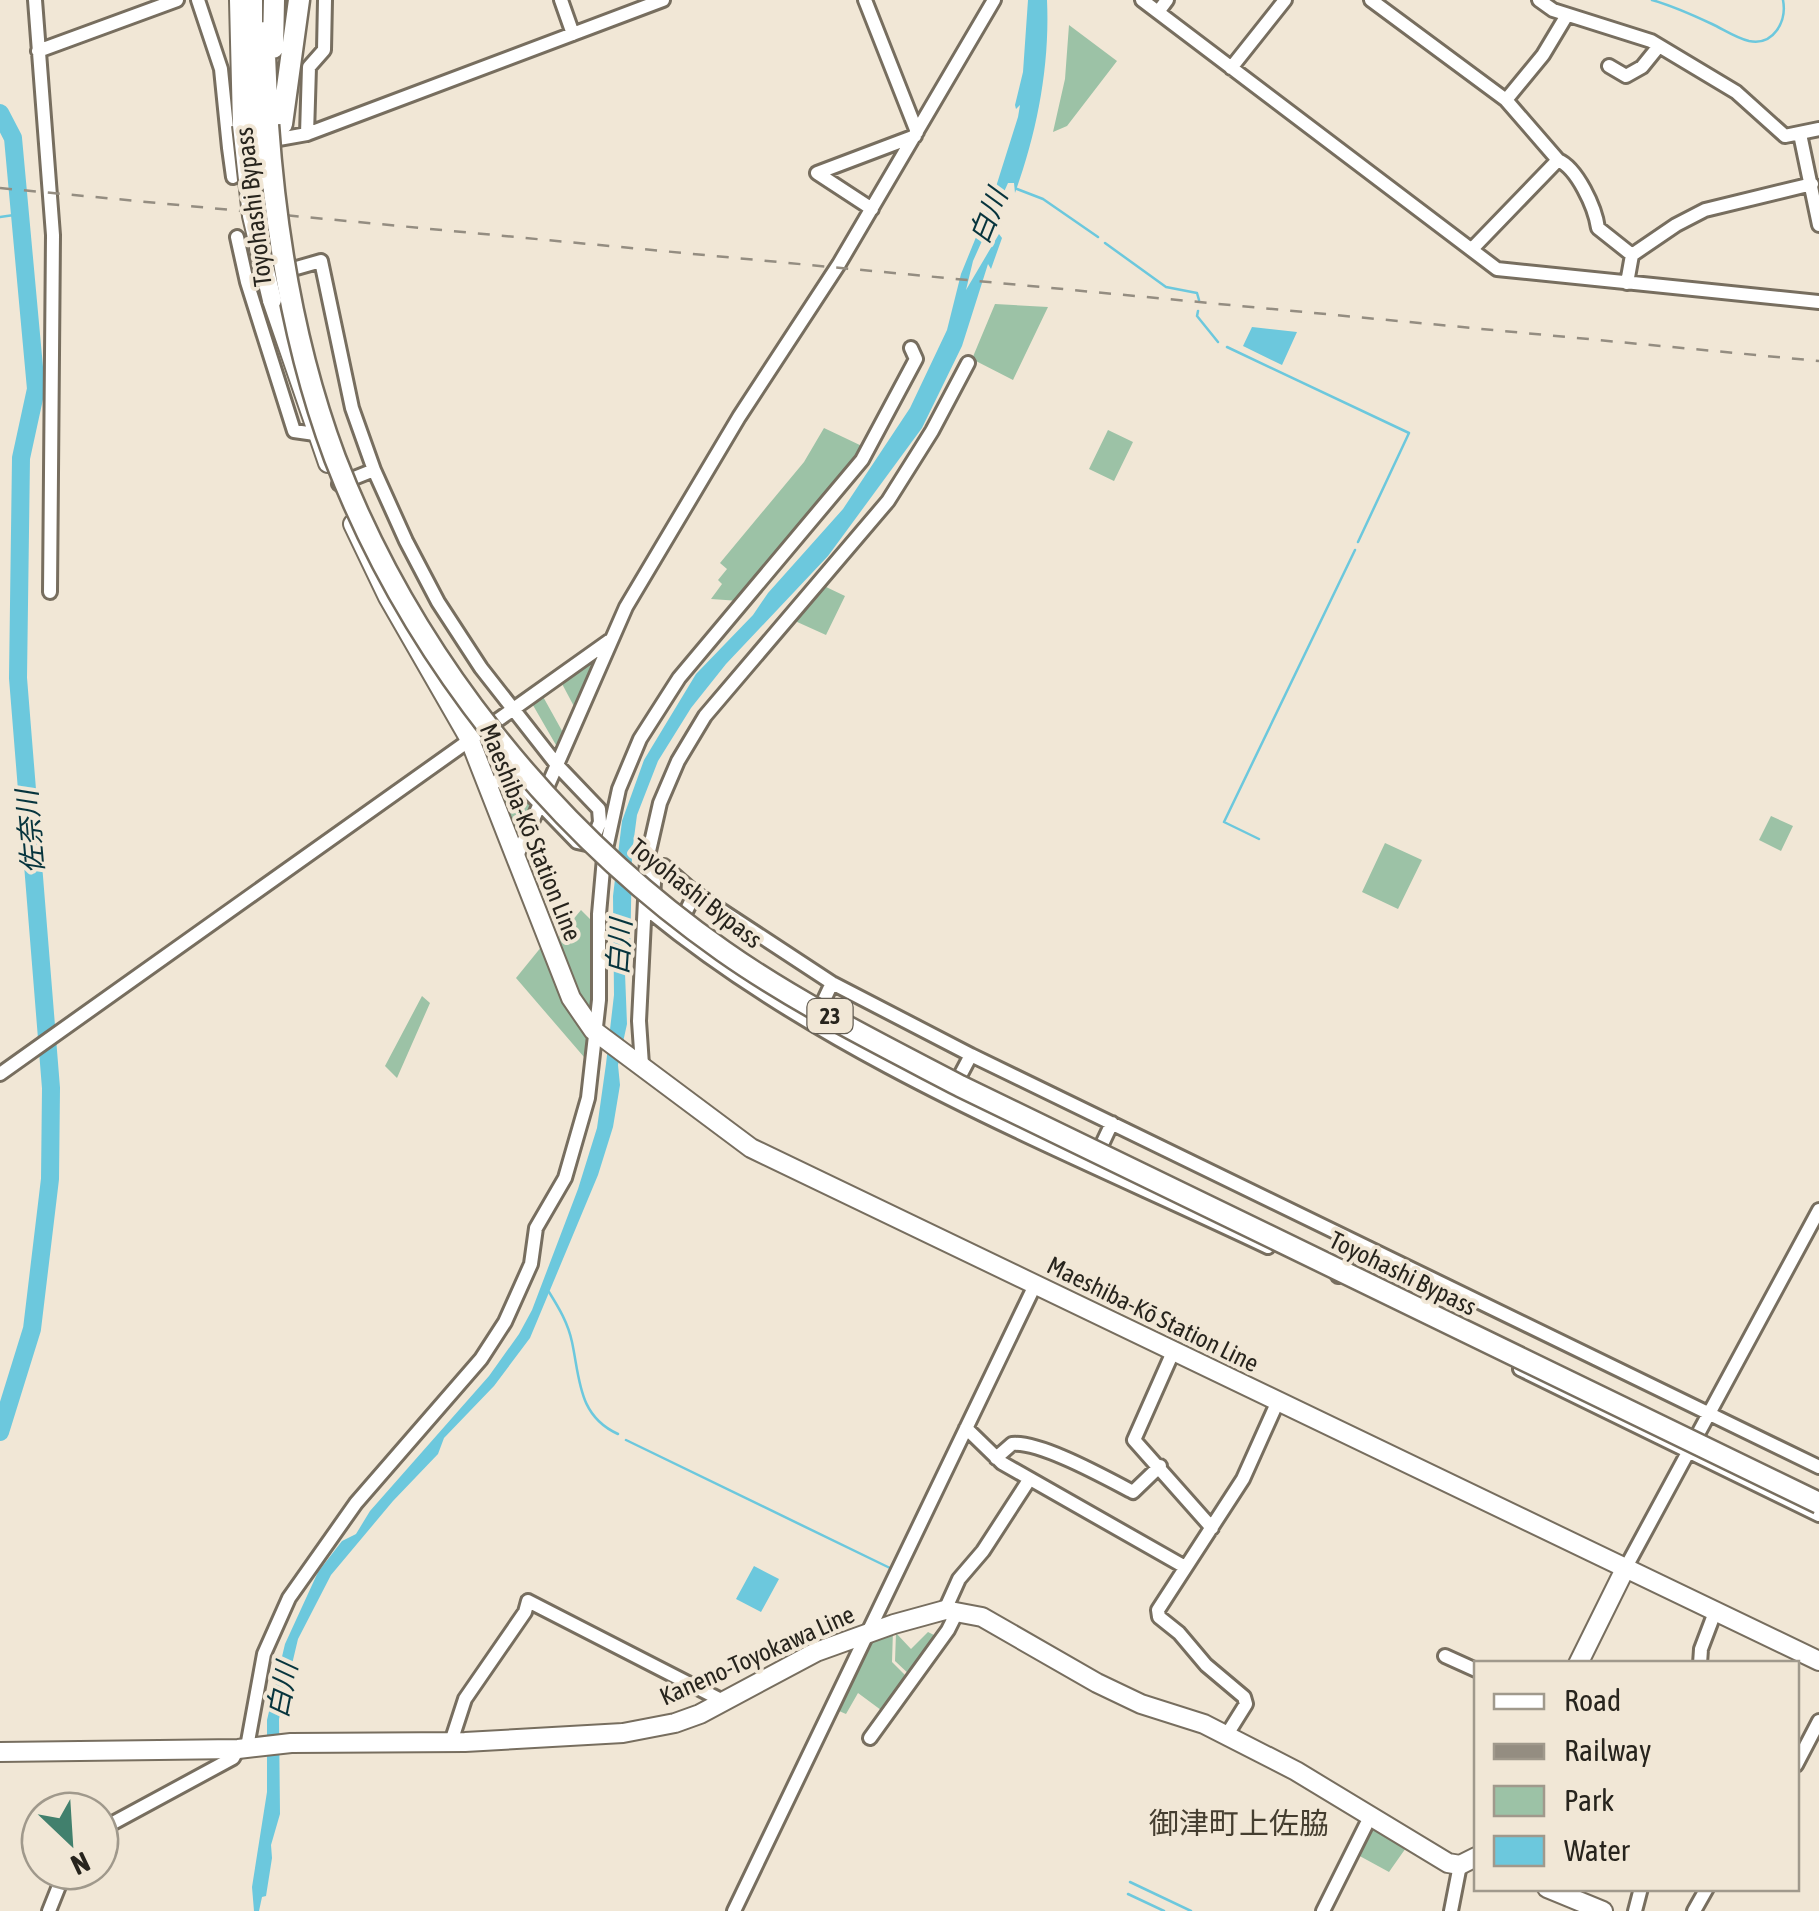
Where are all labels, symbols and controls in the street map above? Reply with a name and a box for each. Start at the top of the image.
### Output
street label: Toyohashi Bypass [229,126,277,288]
water label: 白川 [963,181,1014,248]
street label: Maeshiba-Kō Station Line [475,719,587,945]
water label: 佐奈川 [10,786,50,875]
street label: Toyohashi Bypass [624,833,768,953]
water label: 白川 [601,915,637,976]
road number: 23 [808,999,852,1033]
street label: Toyohashi Bypass [1325,1225,1481,1321]
street label: Maeshiba-Kō Station Line [1043,1251,1263,1377]
street label: Kaneno-Toyokawa Line [655,1600,859,1710]
water label: 白川 [261,1657,304,1721]
legend [1474,1661,1799,1891]
text: Road [1564,1683,1621,1717]
text: Railway [1564,1733,1651,1767]
text: Park [1564,1783,1614,1817]
north arrow [20,1791,120,1891]
district label: 御津町上佐脇 [1149,1806,1329,1840]
text: Water [1564,1833,1631,1867]
text: N [66,1846,95,1882]

